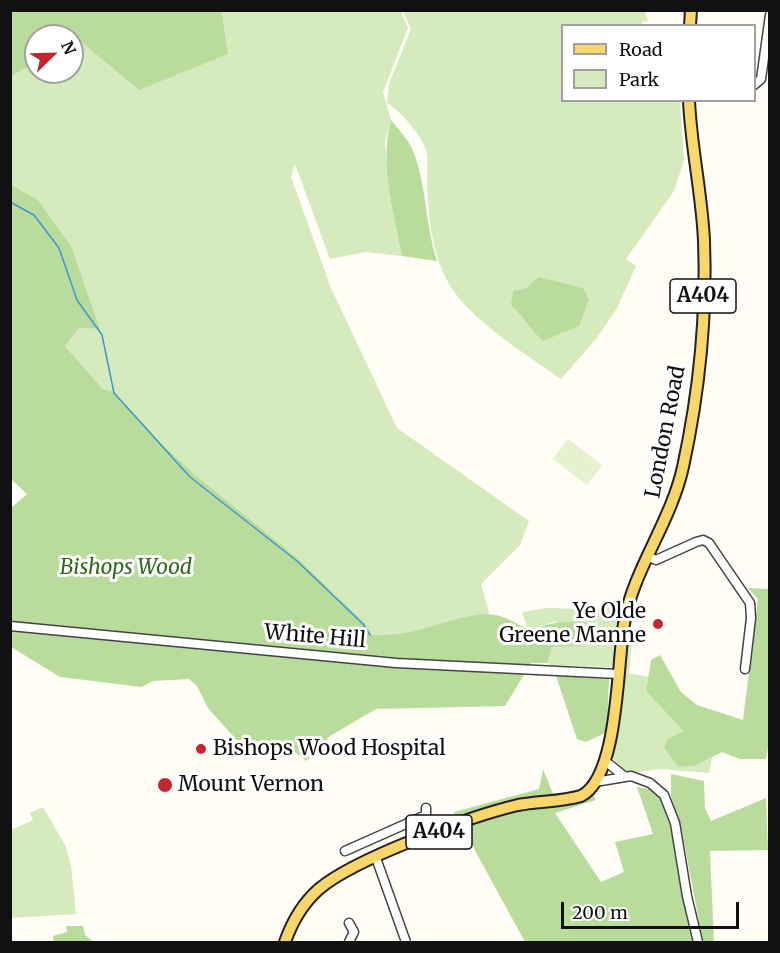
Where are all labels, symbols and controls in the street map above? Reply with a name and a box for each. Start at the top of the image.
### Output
north arrow [24,24,84,84]
legend [561,24,756,102]
text: N [57,38,80,57]
text: Road [619,38,663,61]
text: Park [619,68,659,91]
road number: A404 [670,279,736,313]
street label: London Road [641,364,691,500]
park label: Bishops Wood [60,555,192,581]
place label: Ye Olde Greene Manne [499,599,646,649]
marker: Ye Olde Greene Manne [651,617,665,631]
street label: White Hill [263,620,367,654]
place label: Bishops Wood Hospital [213,736,446,762]
marker: Bishops Wood Hospital [194,742,208,756]
place label: Mount Vernon [178,772,324,798]
marker: Mount Vernon [156,776,174,794]
road number: A404 [406,815,472,849]
scale bar [564,890,742,928]
text: 200 m [572,901,628,924]

